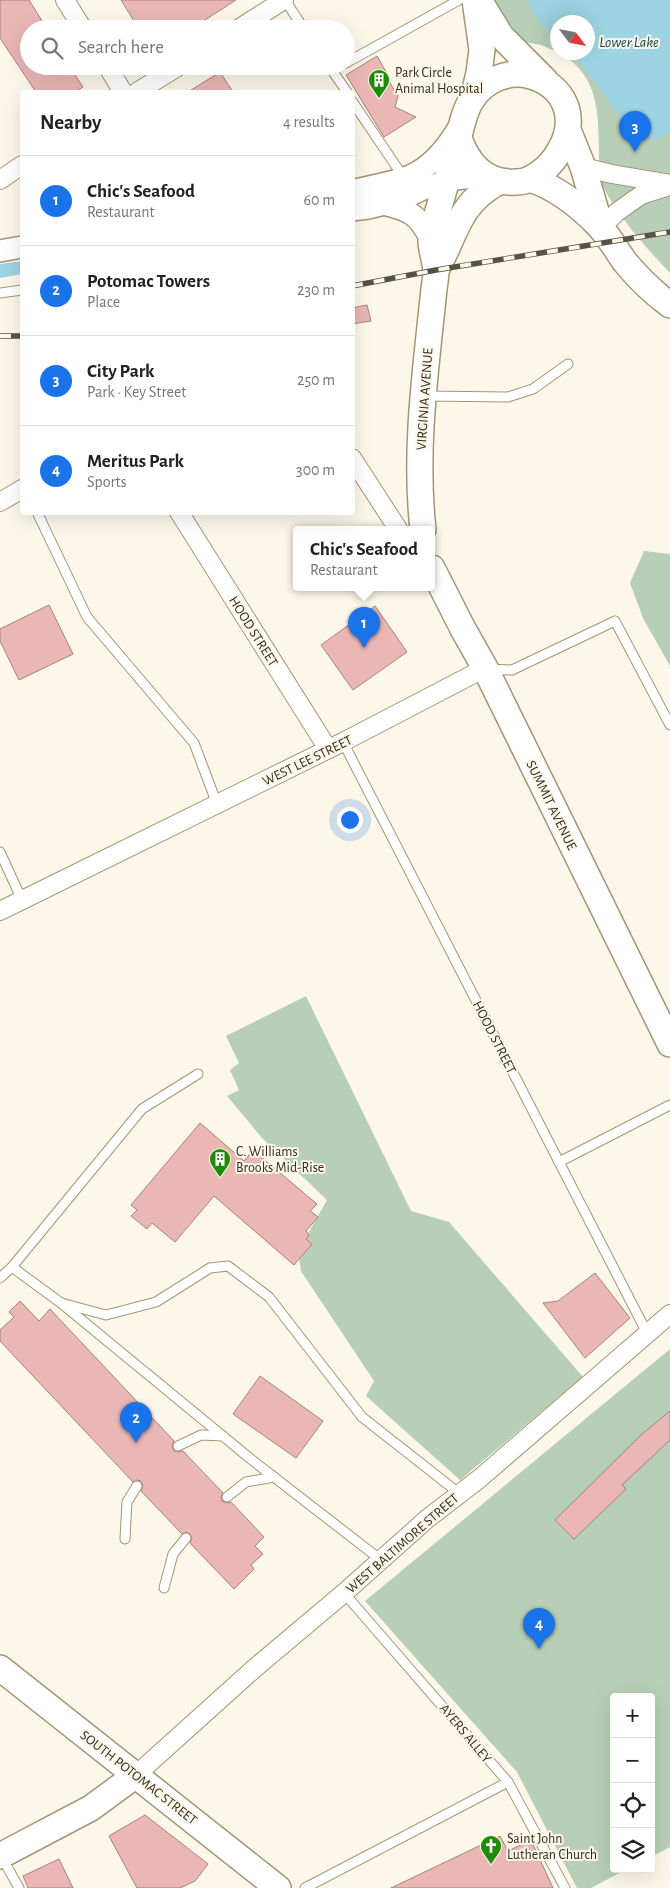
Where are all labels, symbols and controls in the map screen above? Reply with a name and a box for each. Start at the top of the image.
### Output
north arrow [550,15,595,60]
search box [20,20,355,75]
icon: search [38,34,66,62]
water label: Lower Lake [599,35,659,50]
text: Search here [78,38,164,57]
place label: Park Circle Animal Hospital [395,66,483,96]
building icon: Park Circle Animal Hospital [367,68,391,99]
pin: 3 [619,111,651,152]
text: Nearby [40,112,101,133]
text: 4 results [283,114,335,130]
text: Chic's Seafood [87,182,195,201]
text: 1 [53,192,59,208]
text: 60 m [304,192,335,208]
text: Restaurant [87,204,155,220]
text: Potomac Towers [87,272,210,291]
text: 2 [52,282,60,298]
text: 230 m [297,282,335,298]
text: Place [87,294,120,310]
street label: VIRGINIA AVENUE [414,347,436,451]
text: City Park [87,362,155,381]
text: 3 [53,372,59,388]
text: 250 m [297,372,335,388]
text: Park · Key Street [87,384,186,400]
text: Meritus Park [87,452,184,471]
text: 4 [52,462,60,478]
text: 300 m [296,462,335,478]
text: Sports [87,474,127,490]
popup [293,526,435,591]
text: Chic's Seafood [310,540,418,559]
text: Restaurant [310,562,378,578]
street label: HOOD STREET [226,594,280,669]
pin: 1 [348,607,380,648]
street label: WEST LEE STREET [260,733,355,789]
street label: SUMMIT AVENUE [523,758,579,853]
your location [337,807,363,833]
street label: HOOD STREET [470,999,519,1076]
place label: C. Williams Brooks Mid‐Rise [236,1145,324,1175]
building icon: C. Williams Brooks Mid‐Rise [208,1147,232,1178]
pin: 2 [120,1402,152,1443]
street label: WEST BALTIMORE STREET [344,1491,462,1596]
pin: 4 [523,1608,555,1649]
map controls [610,1693,655,1873]
button: + [610,1693,655,1738]
street label: AYERS ALLEY [437,1702,494,1766]
street label: SOUTH POTOMAC STREET [77,1728,199,1828]
button: − [610,1738,655,1783]
button: locate [610,1783,655,1828]
button: layers [610,1828,655,1873]
place label: Saint John Lutheran Church [507,1832,597,1862]
church icon: Saint John Lutheran Church [479,1834,503,1865]

